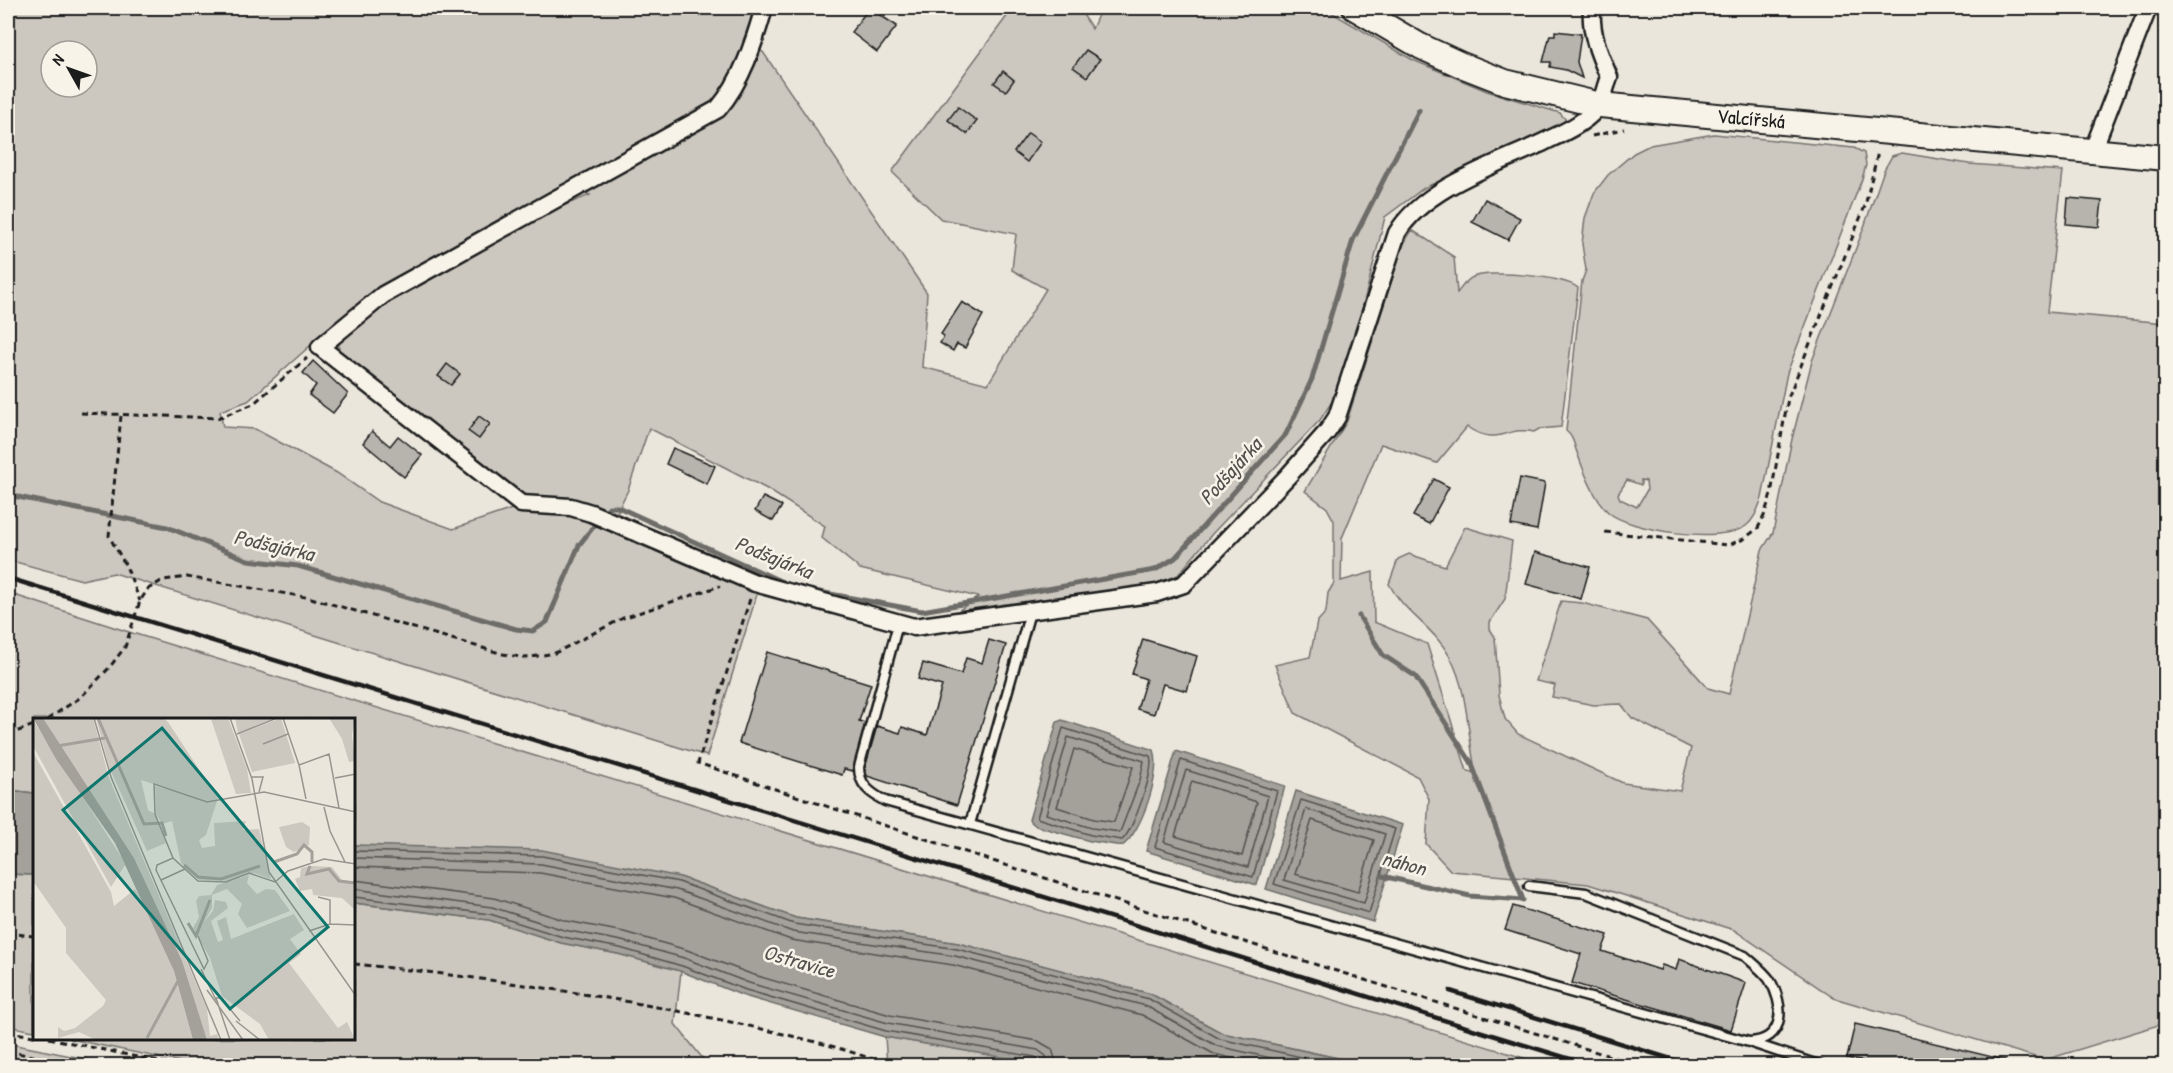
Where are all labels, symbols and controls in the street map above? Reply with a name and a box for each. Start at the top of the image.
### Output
north arrow [39,39,99,99]
text: N [46,49,69,70]
street label: Valcířská [1716,102,1786,134]
water label: Podšajárka [1192,429,1270,511]
water label: Podšajárka [231,522,320,569]
water label: Podšajárka [731,528,820,587]
inset map [33,718,356,1040]
water label: náhon [1379,843,1431,883]
water label: Ostravice [760,937,840,985]

